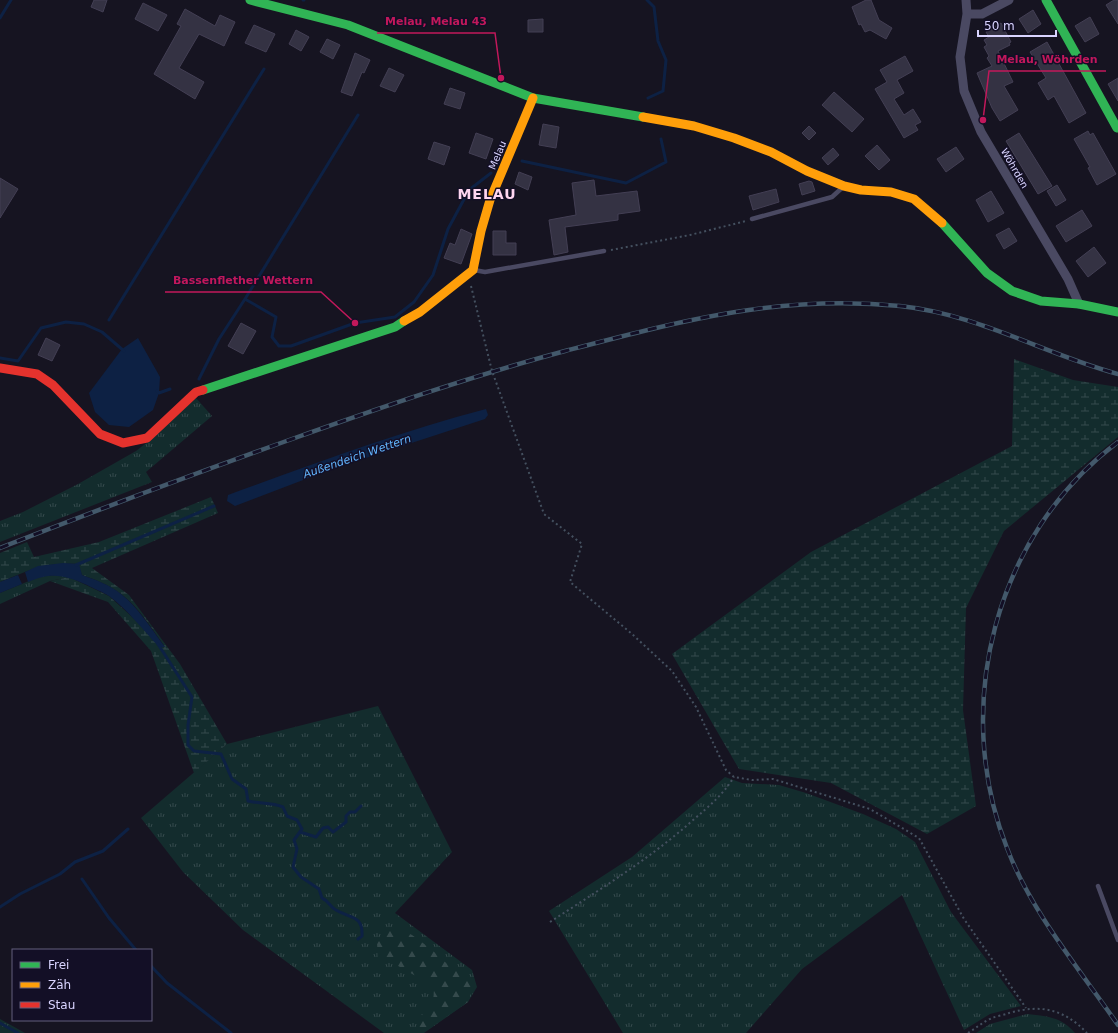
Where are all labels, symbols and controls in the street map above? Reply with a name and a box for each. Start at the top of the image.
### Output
callout: Melau, Melau 43 [377,10,495,33]
scale bar [978,12,1056,38]
text: Melau, Melau 43 [385,15,487,28]
text: 50 m [984,19,1015,33]
callout: Melau, Wöhrden [989,48,1106,71]
text: Melau, Wöhrden [996,53,1098,66]
street label: Melau [487,139,508,171]
street label: Wöhrden [999,146,1030,190]
district label: MELAU [457,186,517,202]
callout: Bassenflether Wettern [165,269,321,292]
text: Bassenflether Wettern [173,274,313,287]
water label: Außendeich Wettern [301,432,413,481]
legend [12,949,152,1021]
text: Frei [48,958,69,972]
text: Zäh [48,978,71,992]
text: Stau [48,998,75,1012]

